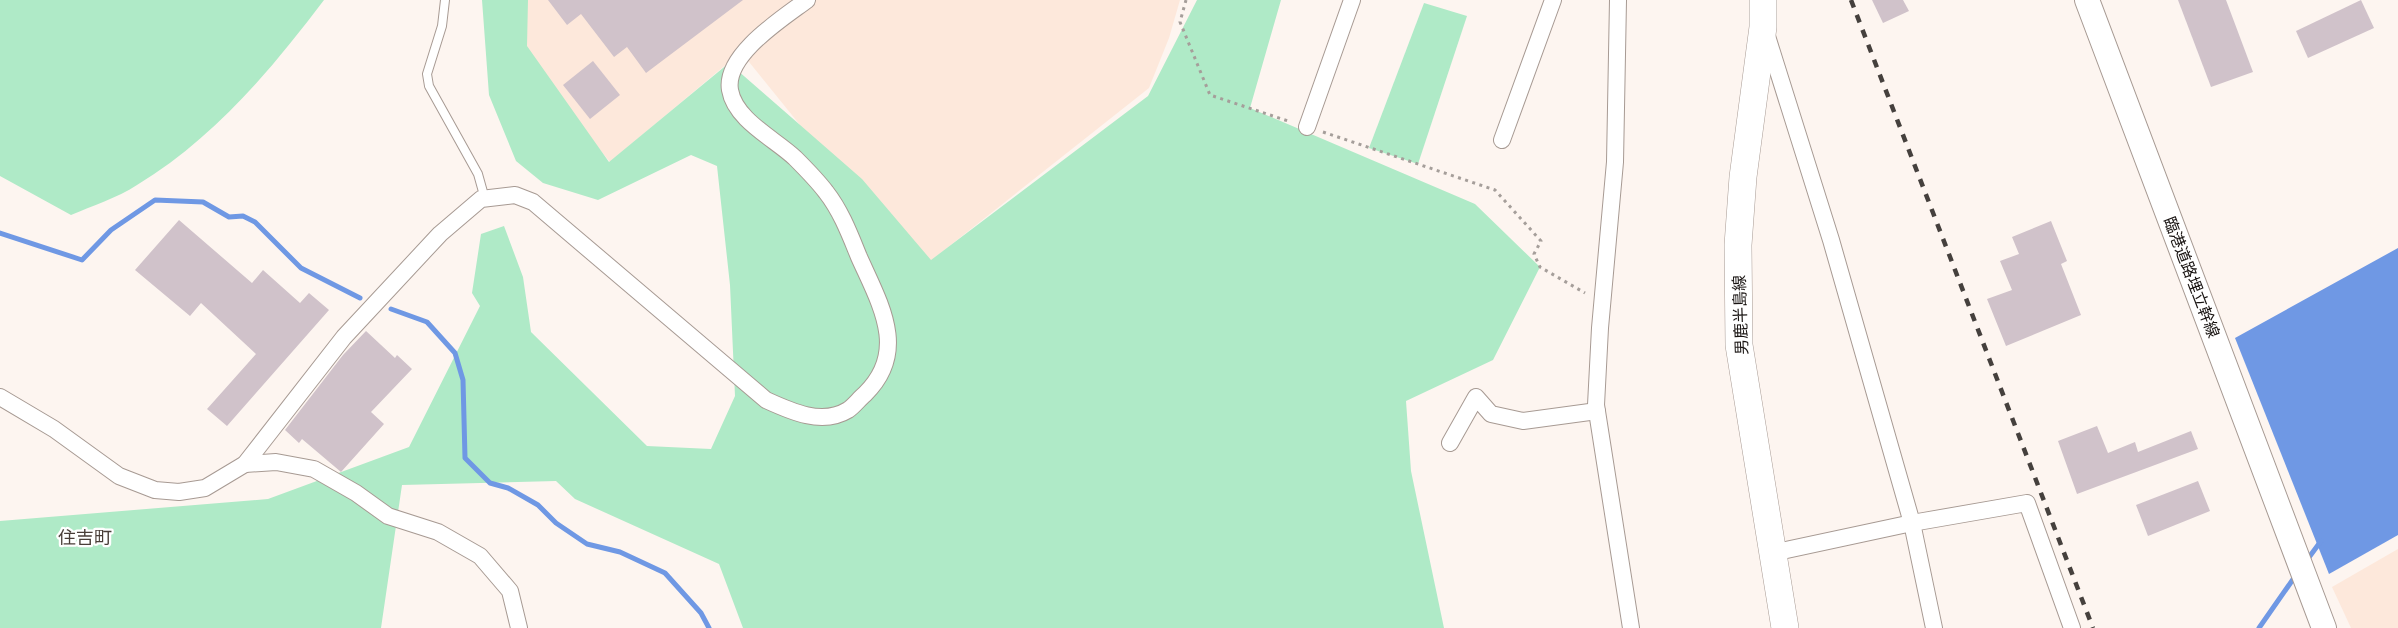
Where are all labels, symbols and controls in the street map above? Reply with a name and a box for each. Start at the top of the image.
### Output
street label: 臨港道路埋立幹線 [2159,213,2225,341]
street label: 男鹿半島線 [1728,275,1752,355]
district label: 住吉町 [58,525,112,549]

